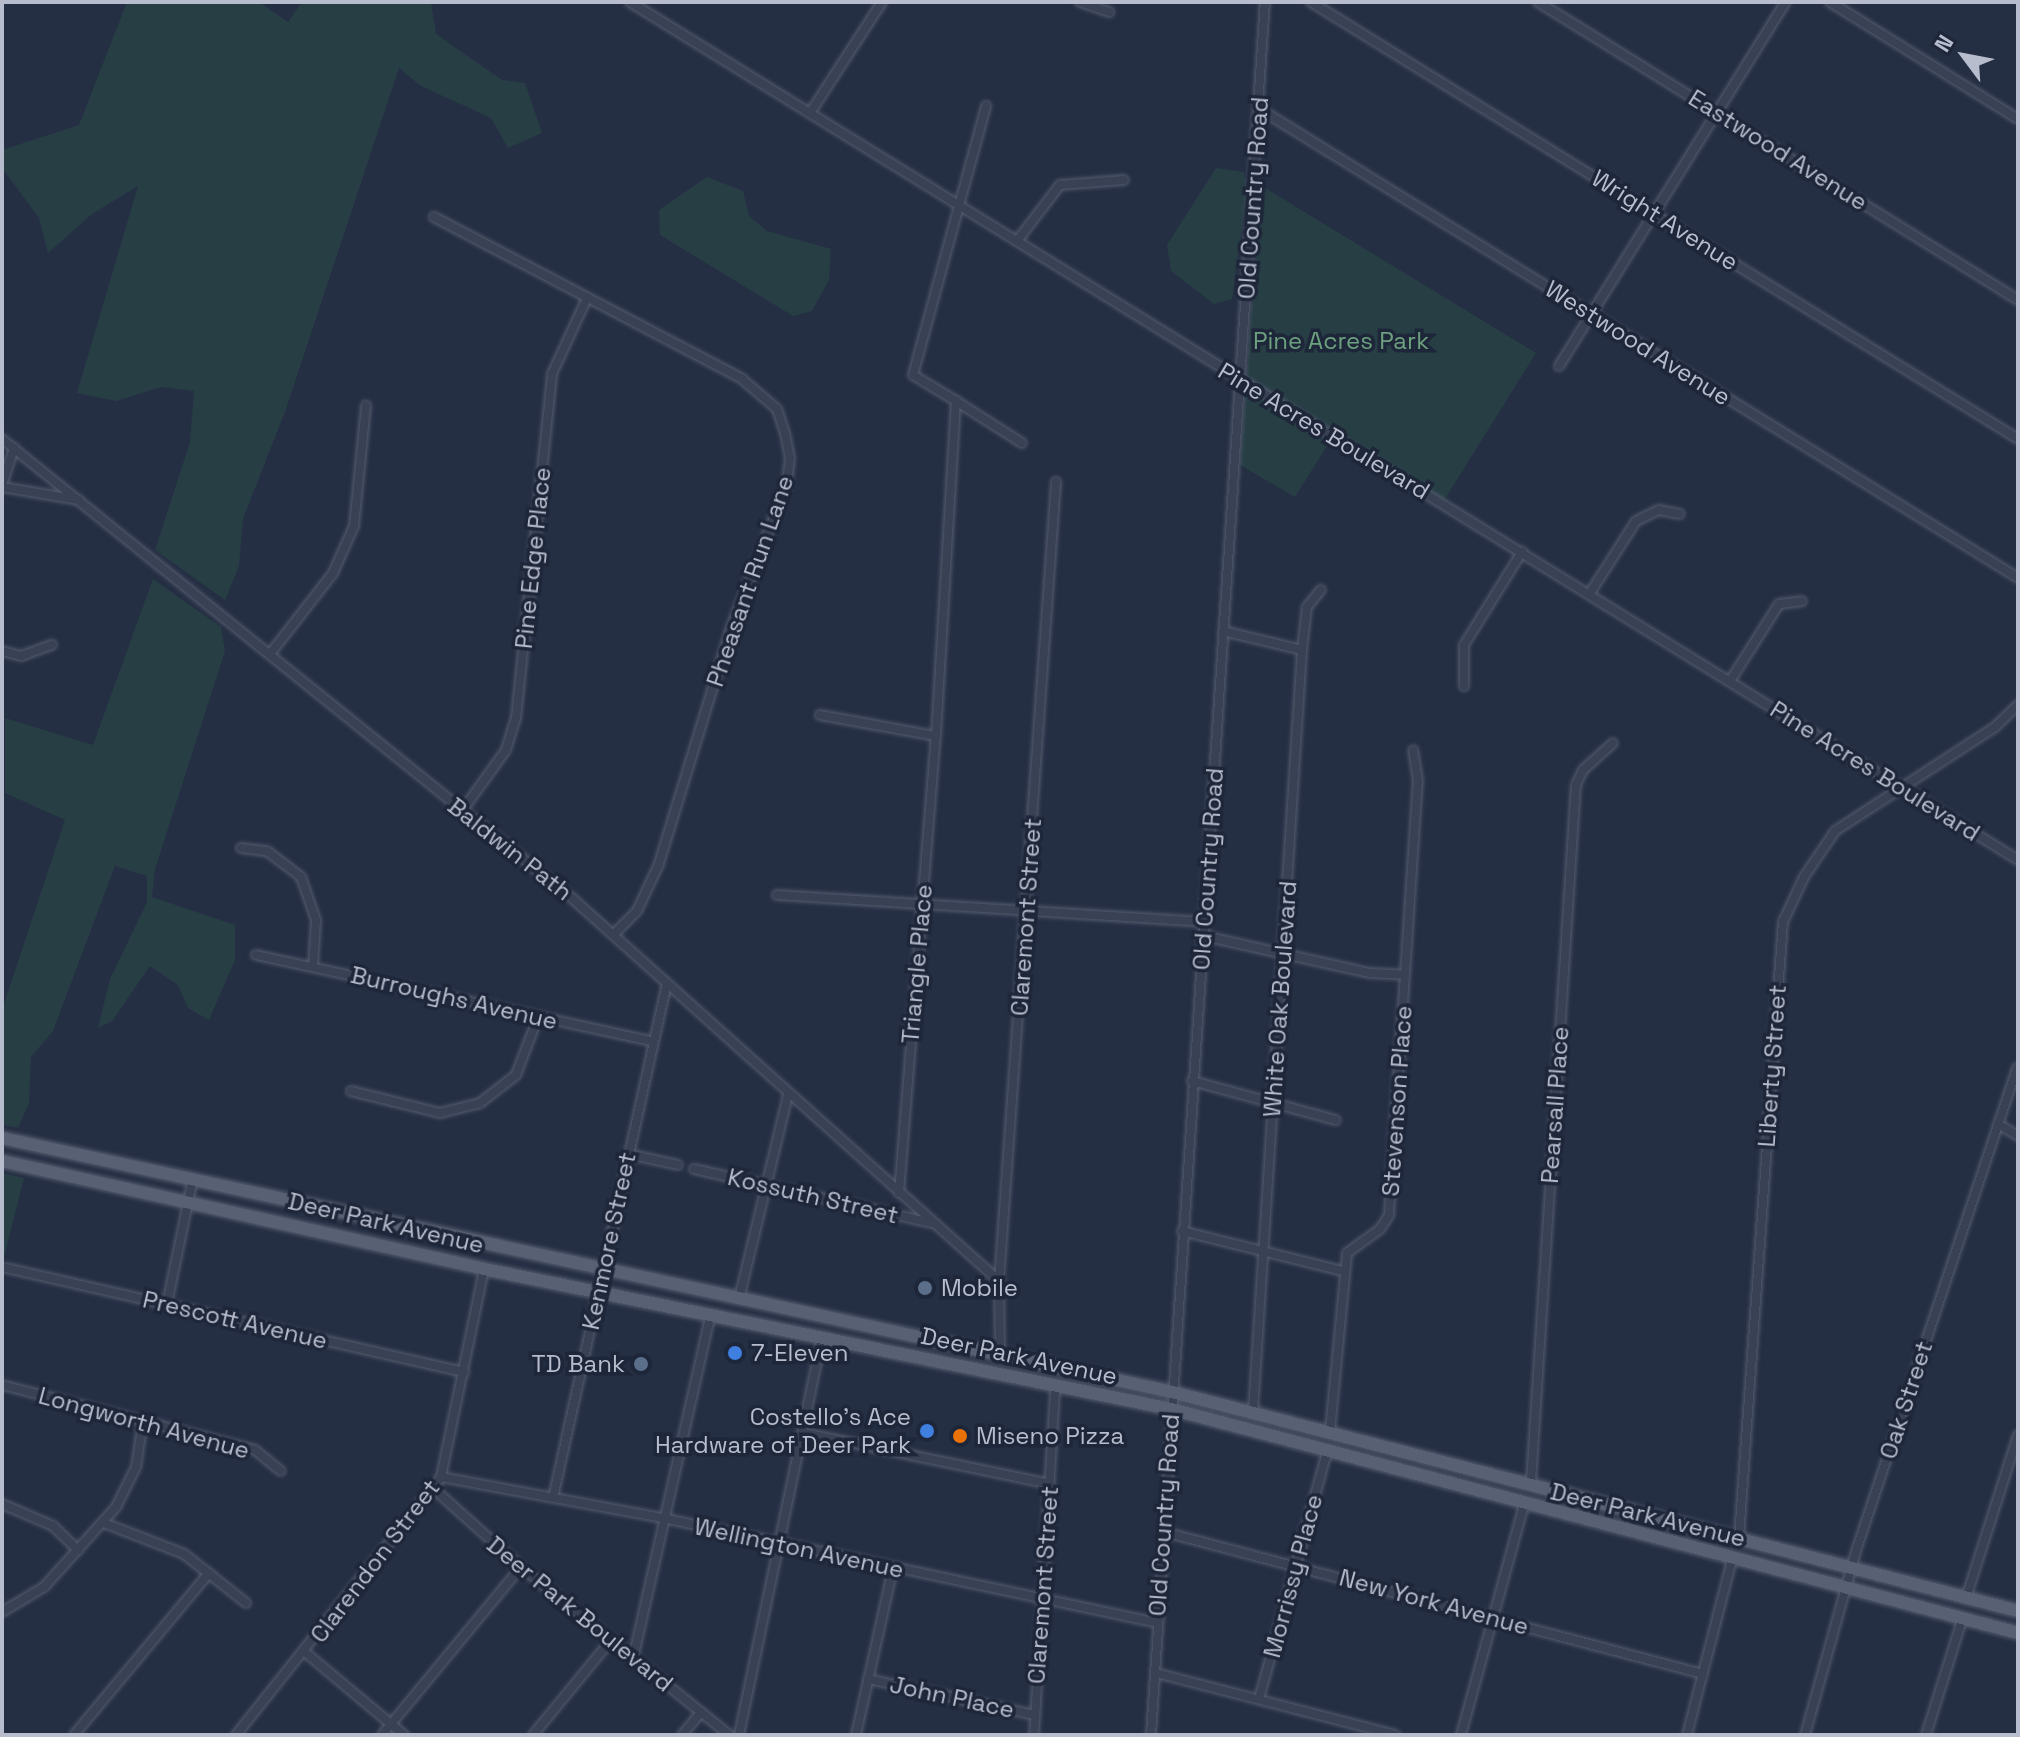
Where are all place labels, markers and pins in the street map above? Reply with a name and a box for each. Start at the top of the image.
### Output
place label: Mobile [941,1274,1018,1302]
marker: Mobile [916,1279,934,1297]
place label: 7-Eleven [751,1339,849,1367]
marker: 7-Eleven [726,1344,744,1362]
place label: TD Bank [532,1350,625,1378]
marker: TD Bank [632,1355,650,1373]
place label: Costello's Ace Hardware of Deer Park [655,1403,911,1459]
marker: Costello's Ace Hardware of Deer Park [918,1422,936,1440]
place label: Miseno Pizza [976,1422,1124,1450]
marker: Miseno Pizza [951,1427,969,1445]

